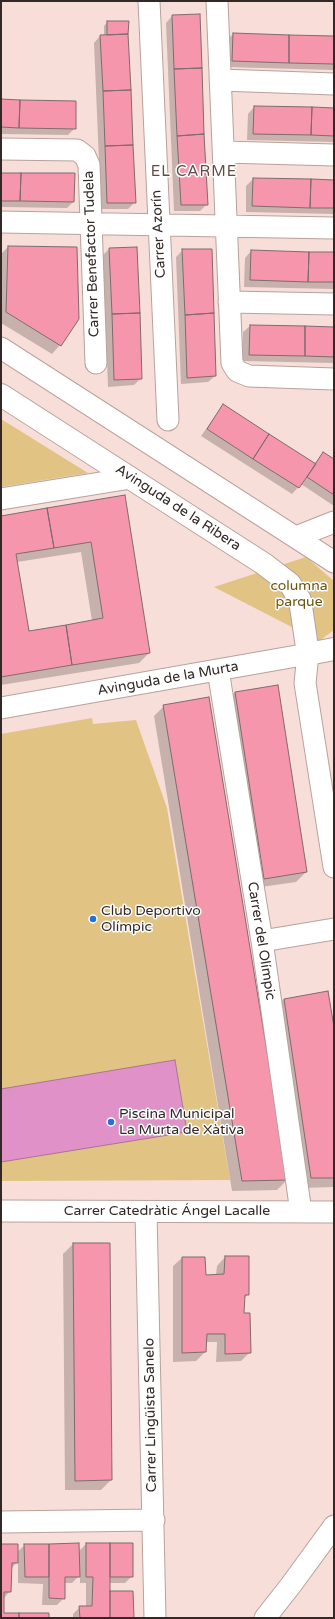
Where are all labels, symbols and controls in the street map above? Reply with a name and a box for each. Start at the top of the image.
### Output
district label: EL CARME [151,163,237,181]
street label: Carrer Benefactor Tudela [81,170,103,338]
street label: Carrer Azorín [148,189,170,279]
street label: Avinguda de la Ribera [112,461,244,555]
park label: columna parque [270,578,328,610]
street label: Avinguda de la Murta [96,658,240,700]
street label: Carrer del Olímpic [243,881,279,1001]
place label: Club Deportivo Olímpic [101,903,201,936]
marker: Club Deportivo Olímpic [88,914,98,924]
place label: Piscina Municipal La Murta de Xàtiva [119,1106,244,1138]
marker: Piscina Municipal La Murta de Xàtiva [106,1117,116,1127]
street label: Carrer Catedràtic Ángel Lacalle [64,1203,270,1219]
street label: Carrer Lingüista Sanelo [141,1338,161,1492]

